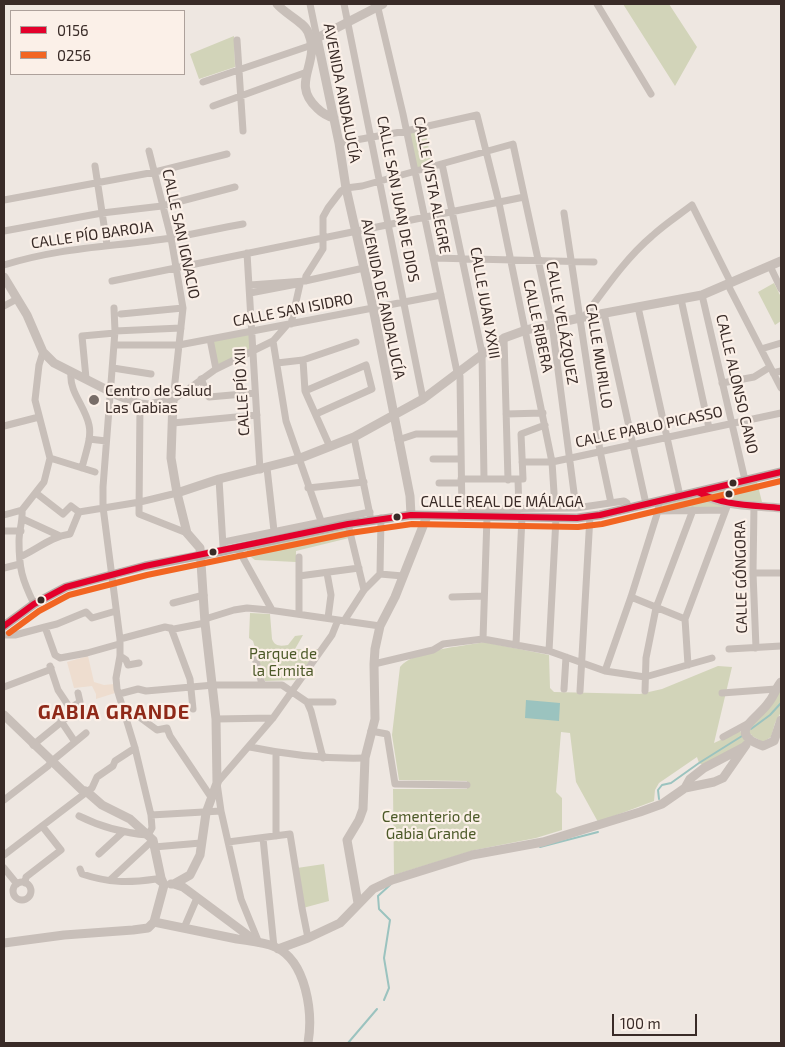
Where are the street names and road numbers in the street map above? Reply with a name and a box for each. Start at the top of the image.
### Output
street label: AVENIDA ANDALUCÍA [320,22,364,164]
street label: CALLE SAN JUAN DE DIOS [373,114,423,284]
street label: CALLE VISTA ALEGRE [410,115,454,255]
street label: CALLE SAN IGNACIO [158,167,204,301]
street label: AVENIDA DE ANDALUCÍA [357,217,409,381]
street label: CALLE PÍO BAROJA [30,218,154,252]
street label: CALLE JUAN XXIII [466,246,504,360]
street label: CALLE VELÁZQUEZ [542,260,582,386]
street label: CALLE RIBERA [519,278,557,374]
street label: CALLE SAN ISIDRO [231,290,355,330]
street label: CALLE MURILLO [582,302,616,410]
street label: CALLE ALONSO CANO [712,312,762,456]
street label: CALLE PÍO XII [231,347,253,437]
street label: CALLE PABLO PICASSO [574,403,724,451]
street label: CALLE REAL DE MÁLAGA [420,493,584,511]
street label: CALLE GÓNGORA [731,520,751,634]

